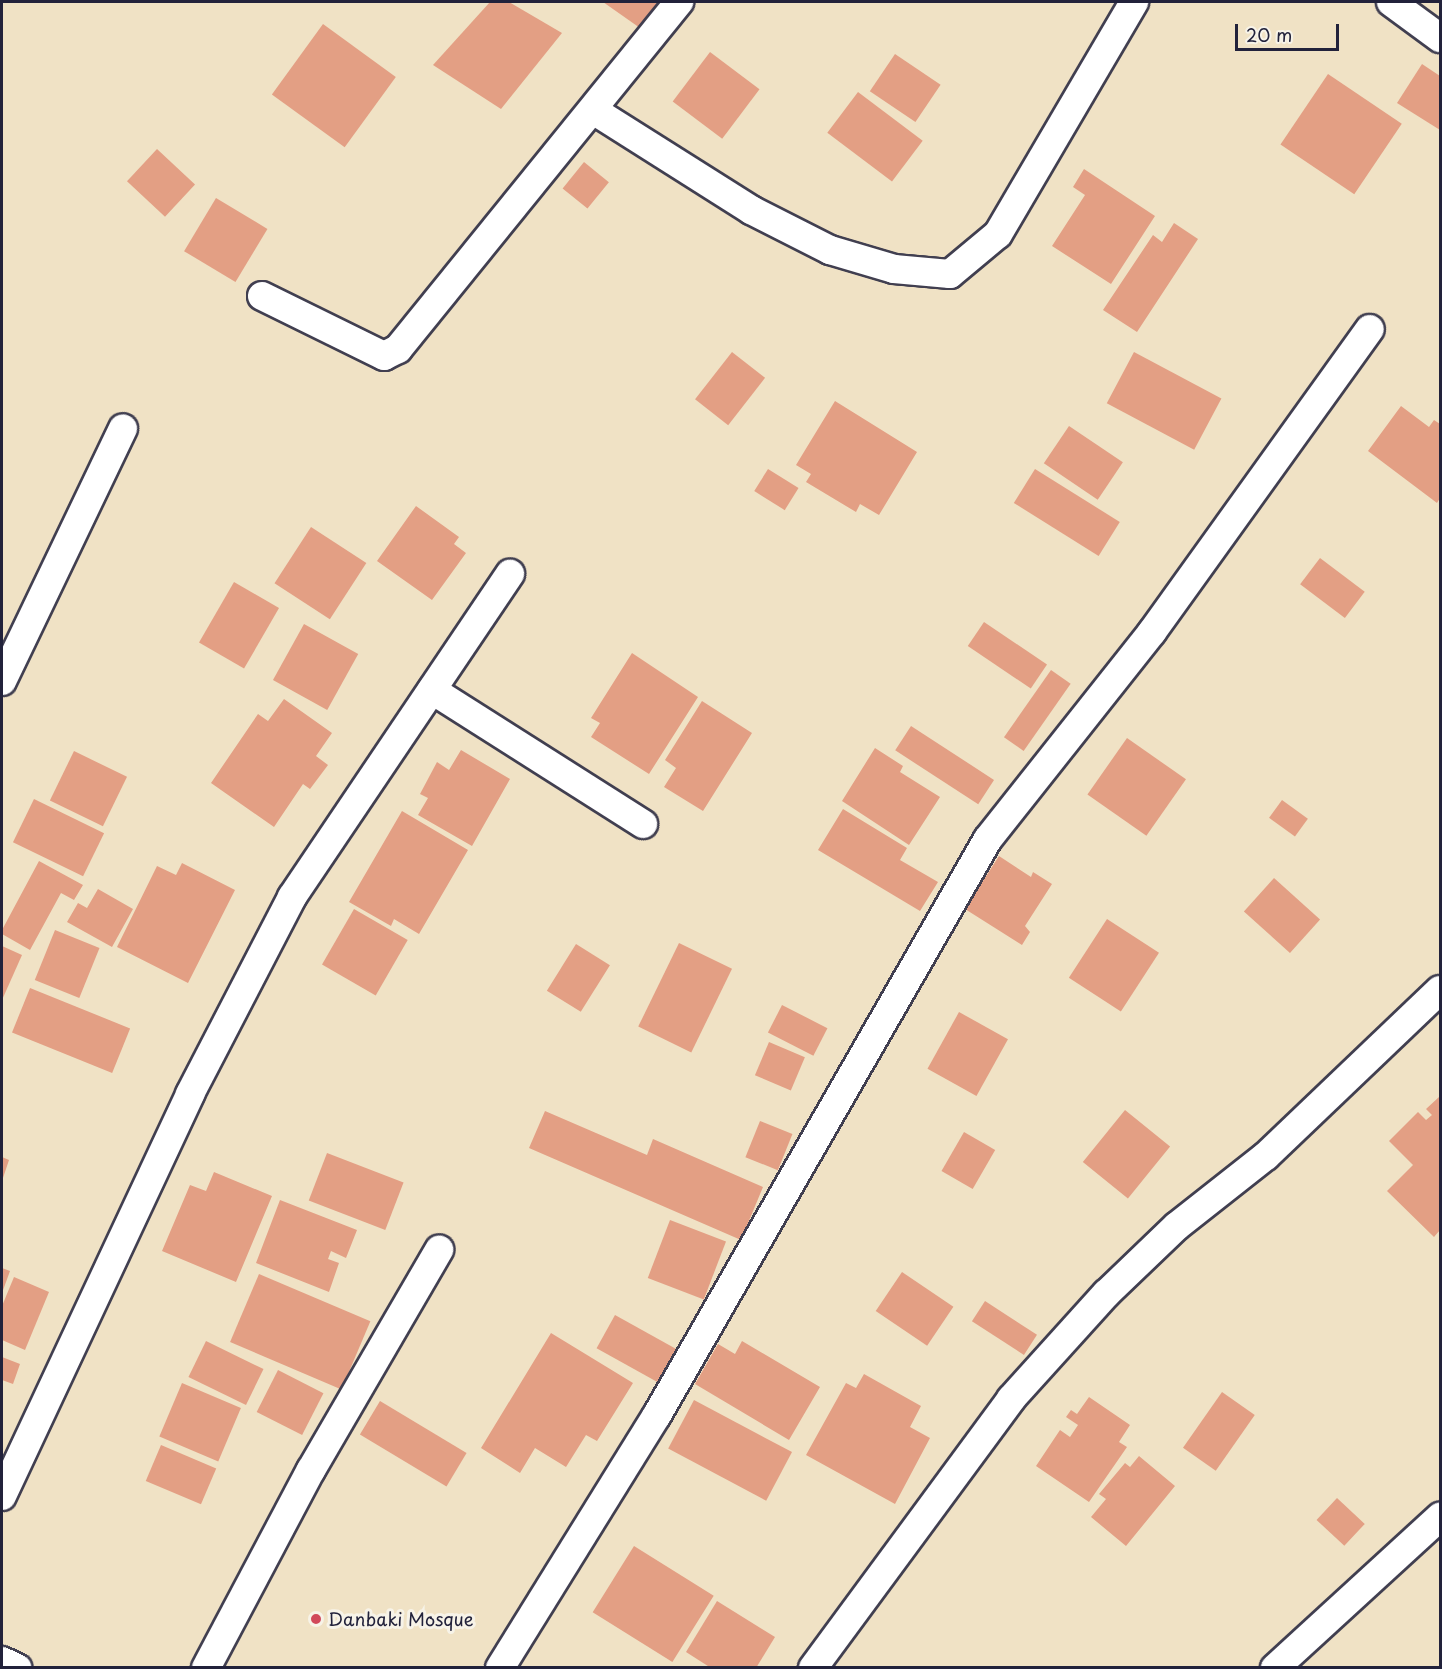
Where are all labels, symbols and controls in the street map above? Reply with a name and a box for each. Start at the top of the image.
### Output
scale bar [1238,12,1342,50]
text: 20 m [1246,21,1292,48]
place label: Danbaki Mosque [328,1608,475,1630]
marker: Danbaki Mosque [309,1612,323,1626]

